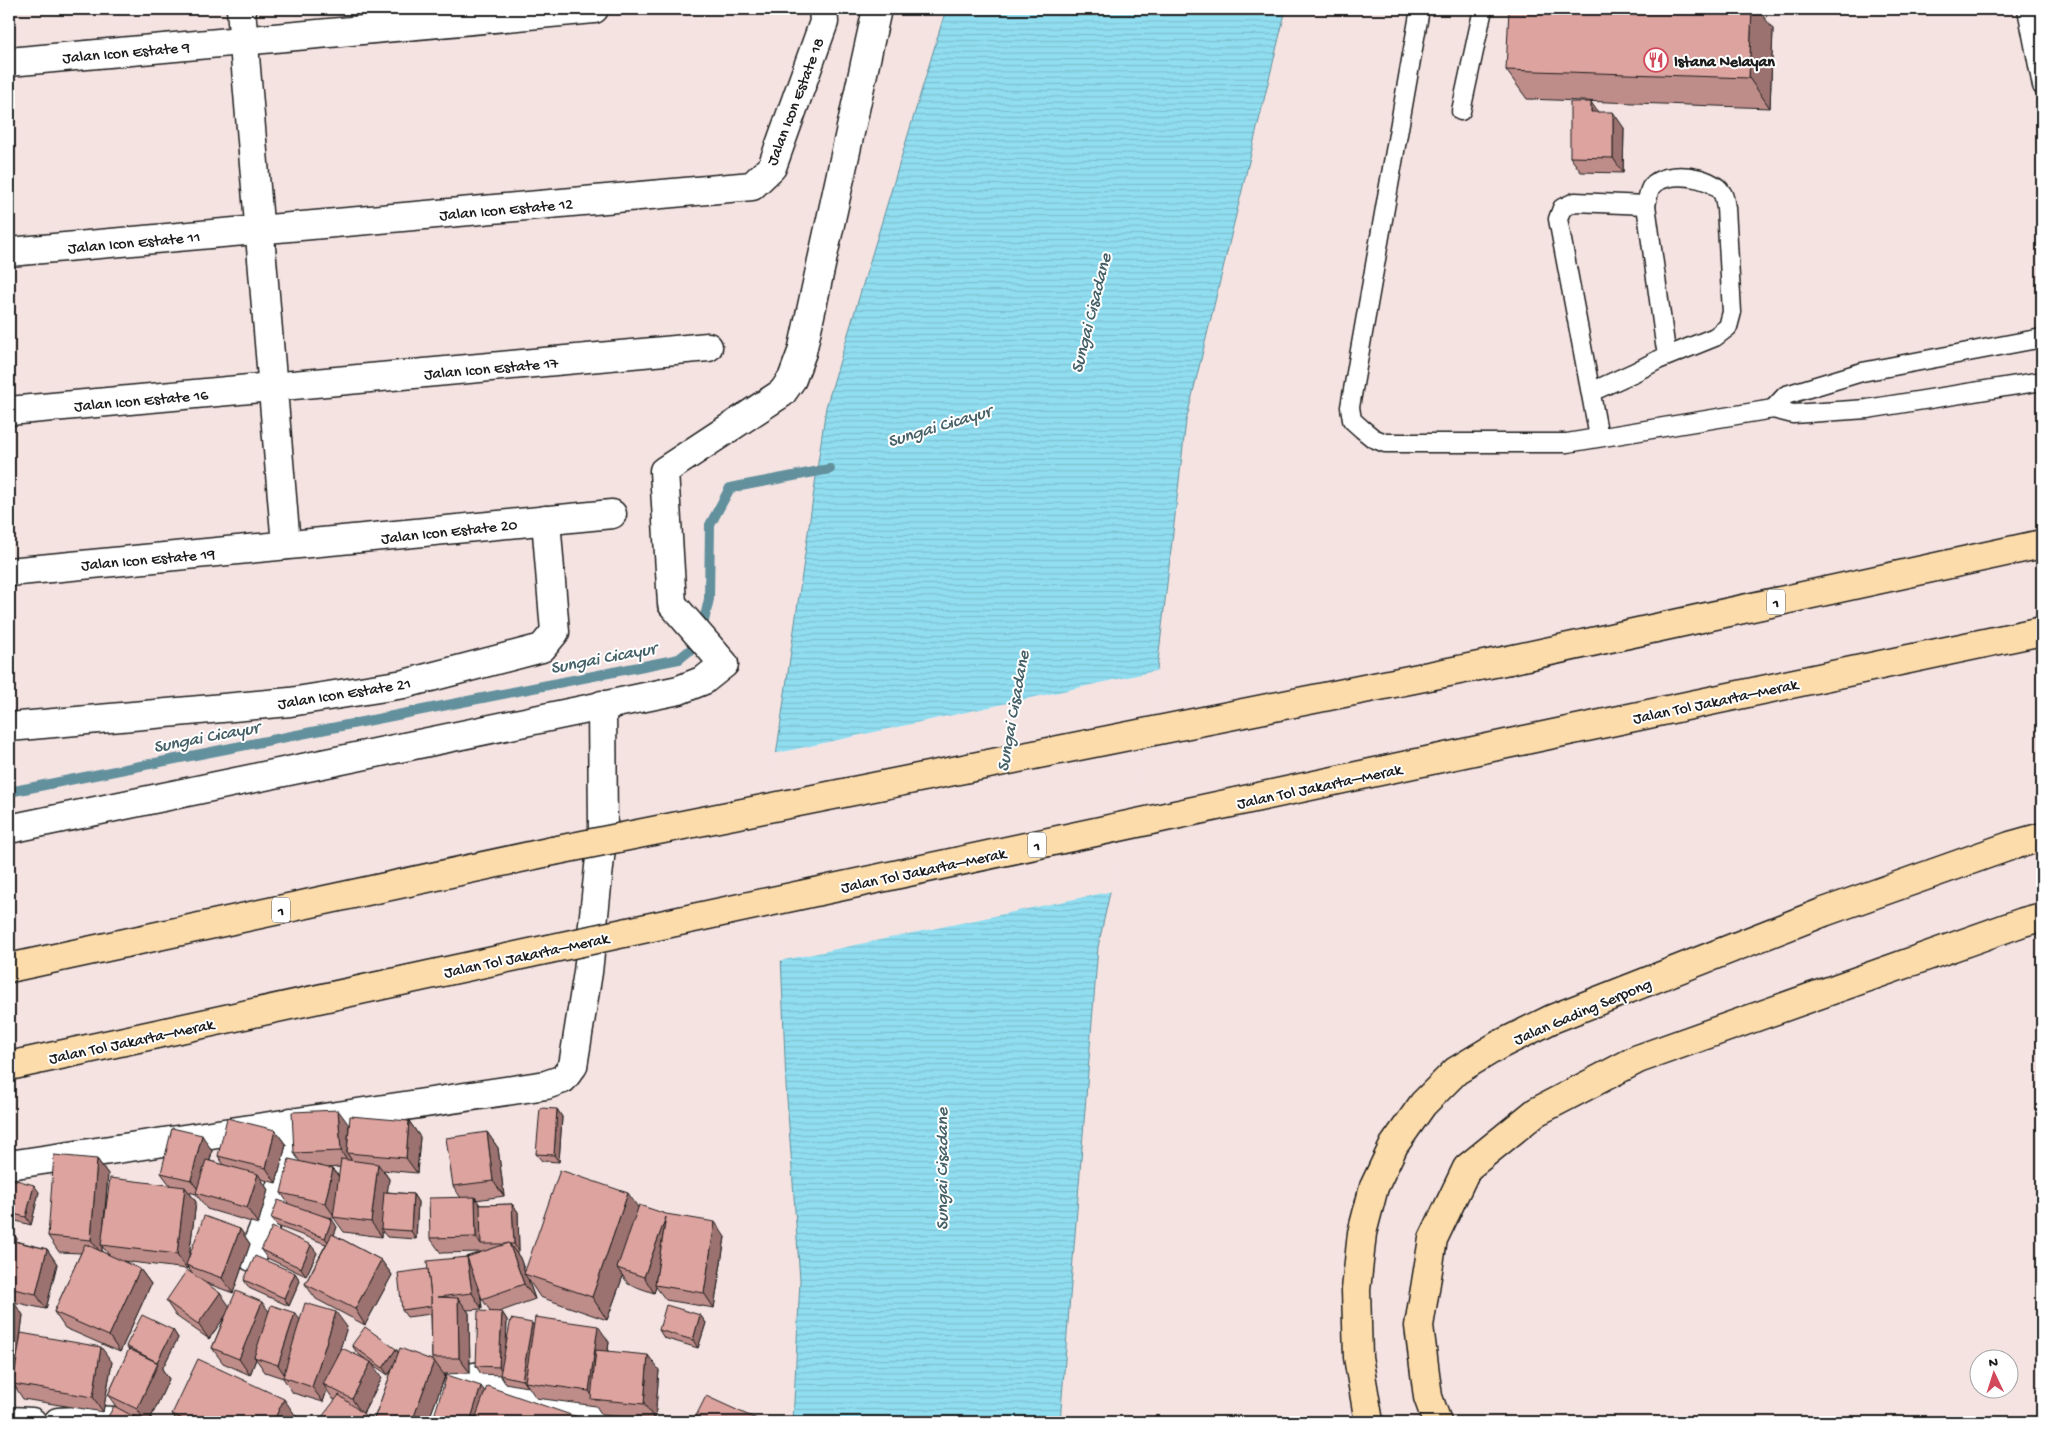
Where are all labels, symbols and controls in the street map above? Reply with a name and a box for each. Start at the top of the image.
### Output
street label: Jalan Icon Estate 18 [764,36,830,169]
street label: Jalan Icon Estate 9 [62,39,191,70]
restaurant icon: Istana Nelayan [1643,47,1669,73]
place label: Istana Nelayan [1674,54,1775,73]
street label: Jalan Icon Estate 12 [439,196,574,227]
street label: Jalan Icon Estate 11 [67,229,201,260]
water label: Sungai Cisadane [1067,251,1118,376]
street label: Jalan Icon Estate 17 [423,355,560,386]
street label: Jalan Icon Estate 16 [73,387,210,418]
water label: Sungai Cicayur [885,401,998,453]
street label: Jalan Icon Estate 20 [380,517,518,550]
street label: Jalan Icon Estate 19 [80,546,216,577]
road number: 1 [1767,590,1785,614]
water label: Sungai Cicayur [549,638,662,680]
water label: Sungai Cisadane [993,649,1036,774]
street label: Jalan Icon Estate 21 [277,676,412,715]
street label: Jalan Tol Jakarta–Merak [1631,676,1802,730]
water label: Sungai Cicayur [152,717,265,759]
street label: Jalan Tol Jakarta–Merak [1235,761,1406,815]
road number: 1 [1028,832,1046,858]
street label: Jalan Tol Jakarta–Merak [839,845,1010,899]
road number: 1 [272,898,290,922]
street label: Jalan Tol Jakarta–Merak [442,930,613,984]
street label: Jalan Gading Serpong [1512,976,1655,1051]
street label: Jalan Tol Jakarta–Merak [47,1016,218,1070]
water label: Sungai Cisadane [933,1107,954,1230]
north arrow [1968,1348,2018,1398]
text: N [1988,1355,1998,1372]

